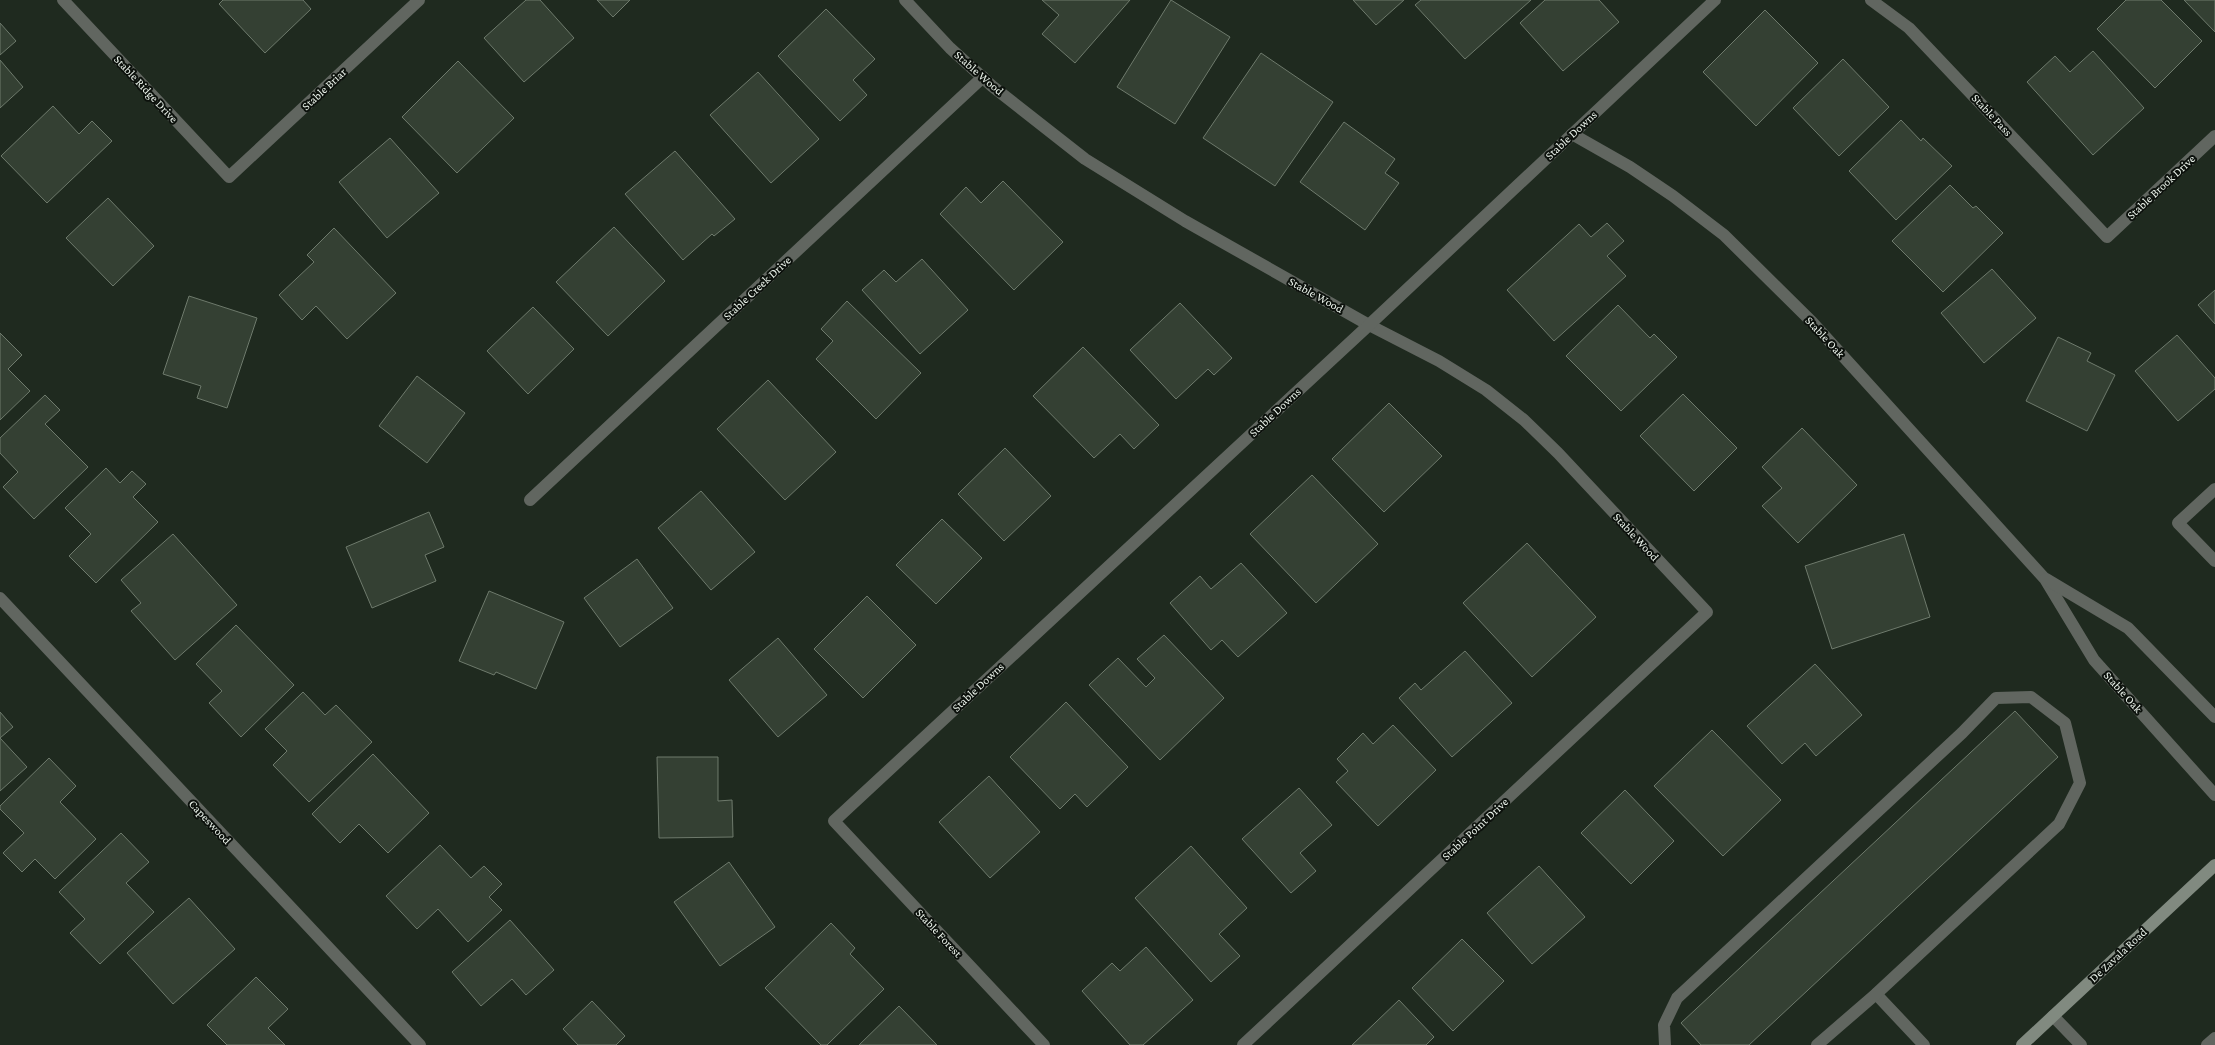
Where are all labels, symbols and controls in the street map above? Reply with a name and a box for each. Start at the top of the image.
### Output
street label: Stable Wood [952,48,1007,99]
street label: Stable Ridge Drive [111,52,181,126]
street label: Stable Briar [299,64,350,113]
street label: Stable Pass [1969,91,2015,139]
street label: Stable Downs [1542,107,1600,163]
street label: Stable Brook Drive [2124,152,2198,222]
street label: Stable Creek Drive [720,253,794,323]
street label: Stable Wood [1286,274,1347,316]
street label: Stable Oak [1802,313,1848,361]
street label: Stable Downs [1246,384,1304,440]
street label: Stable Wood [1610,510,1662,564]
street label: Stable Downs [949,659,1007,715]
street label: Stable Oak [2101,668,2146,716]
street label: Stable Point Drive [1439,795,1511,863]
street label: Capeswood [186,797,235,848]
street label: Stable Forest [913,906,966,961]
street label: De Zavala Road [2086,924,2150,985]

